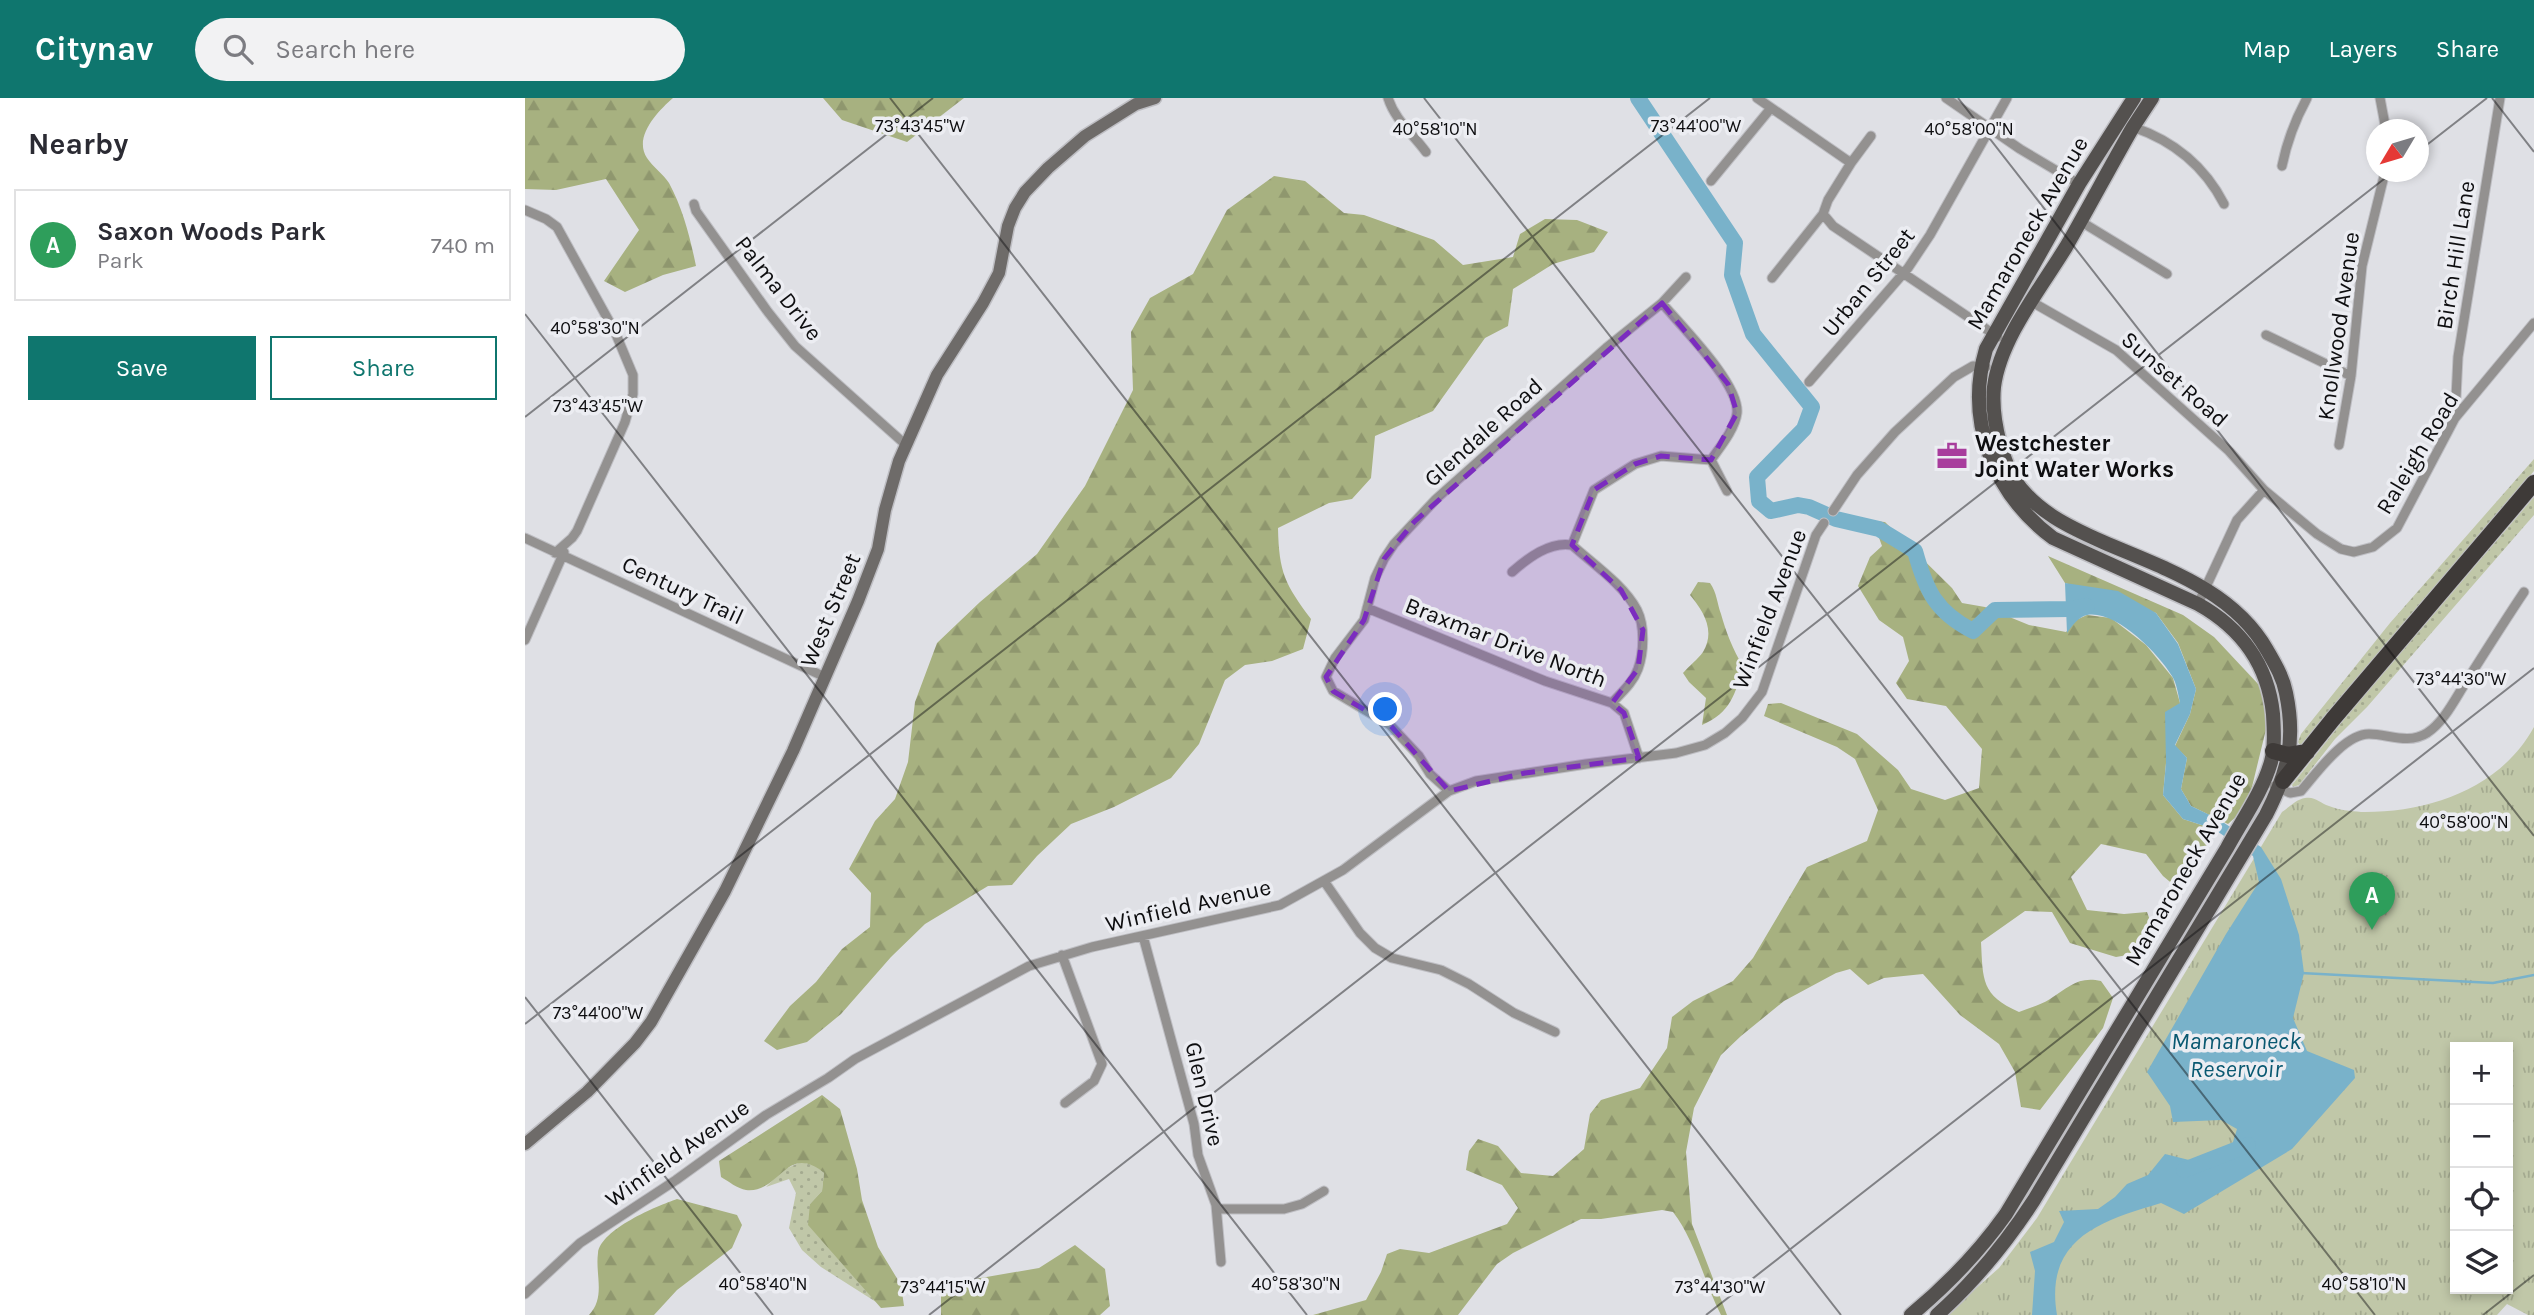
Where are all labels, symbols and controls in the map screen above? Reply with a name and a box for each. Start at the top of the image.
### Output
search box [195,18,685,81]
text: Citynav [35,30,153,68]
icon: search [219,30,257,68]
text: Search here [275,34,415,65]
text: Map [2243,35,2291,63]
text: Layers [2329,35,2398,63]
text: Share [2436,35,2499,63]
text: 73°43'45"W [875,115,965,137]
text: 73°44'00"W [1651,115,1741,137]
text: 40°58'10"N [1393,118,1477,140]
text: 40°58'00"N [1924,118,2014,140]
north arrow [2366,119,2429,182]
text: Nearby [28,126,128,162]
street label: Mamaroneck Avenue [1961,132,2094,335]
street label: Birch Hill Lane [2430,179,2481,331]
text: Saxon Woods Park [97,216,326,247]
street label: Urban Street [1816,222,1921,342]
street label: Knollwood Avenue [2312,230,2365,422]
street label: Palma Drive [729,231,828,346]
text: A [46,232,60,259]
text: 740 m [431,232,495,259]
text: Park [97,247,144,274]
text: 40°58'30"N [550,317,640,339]
street label: Sunset Road [2116,326,2234,433]
button: Save [28,336,256,400]
button: Share [270,336,497,400]
street label: Glendale Road [1419,372,1548,493]
street label: Raleigh Road [2371,388,2464,519]
text: 73°43'45"W [553,395,643,417]
place label: Westchester Joint Water Works [1975,430,2174,483]
office icon: Westchester Joint Water Works [1935,439,1969,473]
street label: Winfield Avenue [1727,525,1812,693]
street label: West Street [794,549,867,671]
street label: Century Trail [618,551,748,630]
street label: Braxmar Drive North [1401,592,1610,693]
text: 73°44'30"W [2416,668,2506,690]
your location [1368,692,1402,726]
street label: Mamaroneck Avenue [2119,768,2252,971]
text: 40°58'00"N [2419,811,2509,833]
pin: A [2349,872,2395,930]
street label: Winfield Avenue [1103,873,1274,938]
text: 73°44'00"W [553,1002,643,1024]
water label: Mamaroneck Reservoir [2171,1027,2302,1083]
street label: Glen Drive [1179,1039,1230,1149]
map controls [2450,1042,2513,1294]
button: + [2450,1042,2513,1105]
street label: Winfield Avenue [600,1094,754,1213]
button: − [2450,1105,2513,1168]
button: locate [2450,1168,2513,1231]
button: layers [2450,1231,2513,1294]
text: 40°58'40"N [718,1273,808,1295]
text: 40°58'30"N [1251,1273,1341,1295]
text: 40°58'10"N [2322,1273,2406,1295]
text: 73°44'15"W [900,1276,986,1298]
text: 73°44'30"W [1675,1276,1765,1298]

